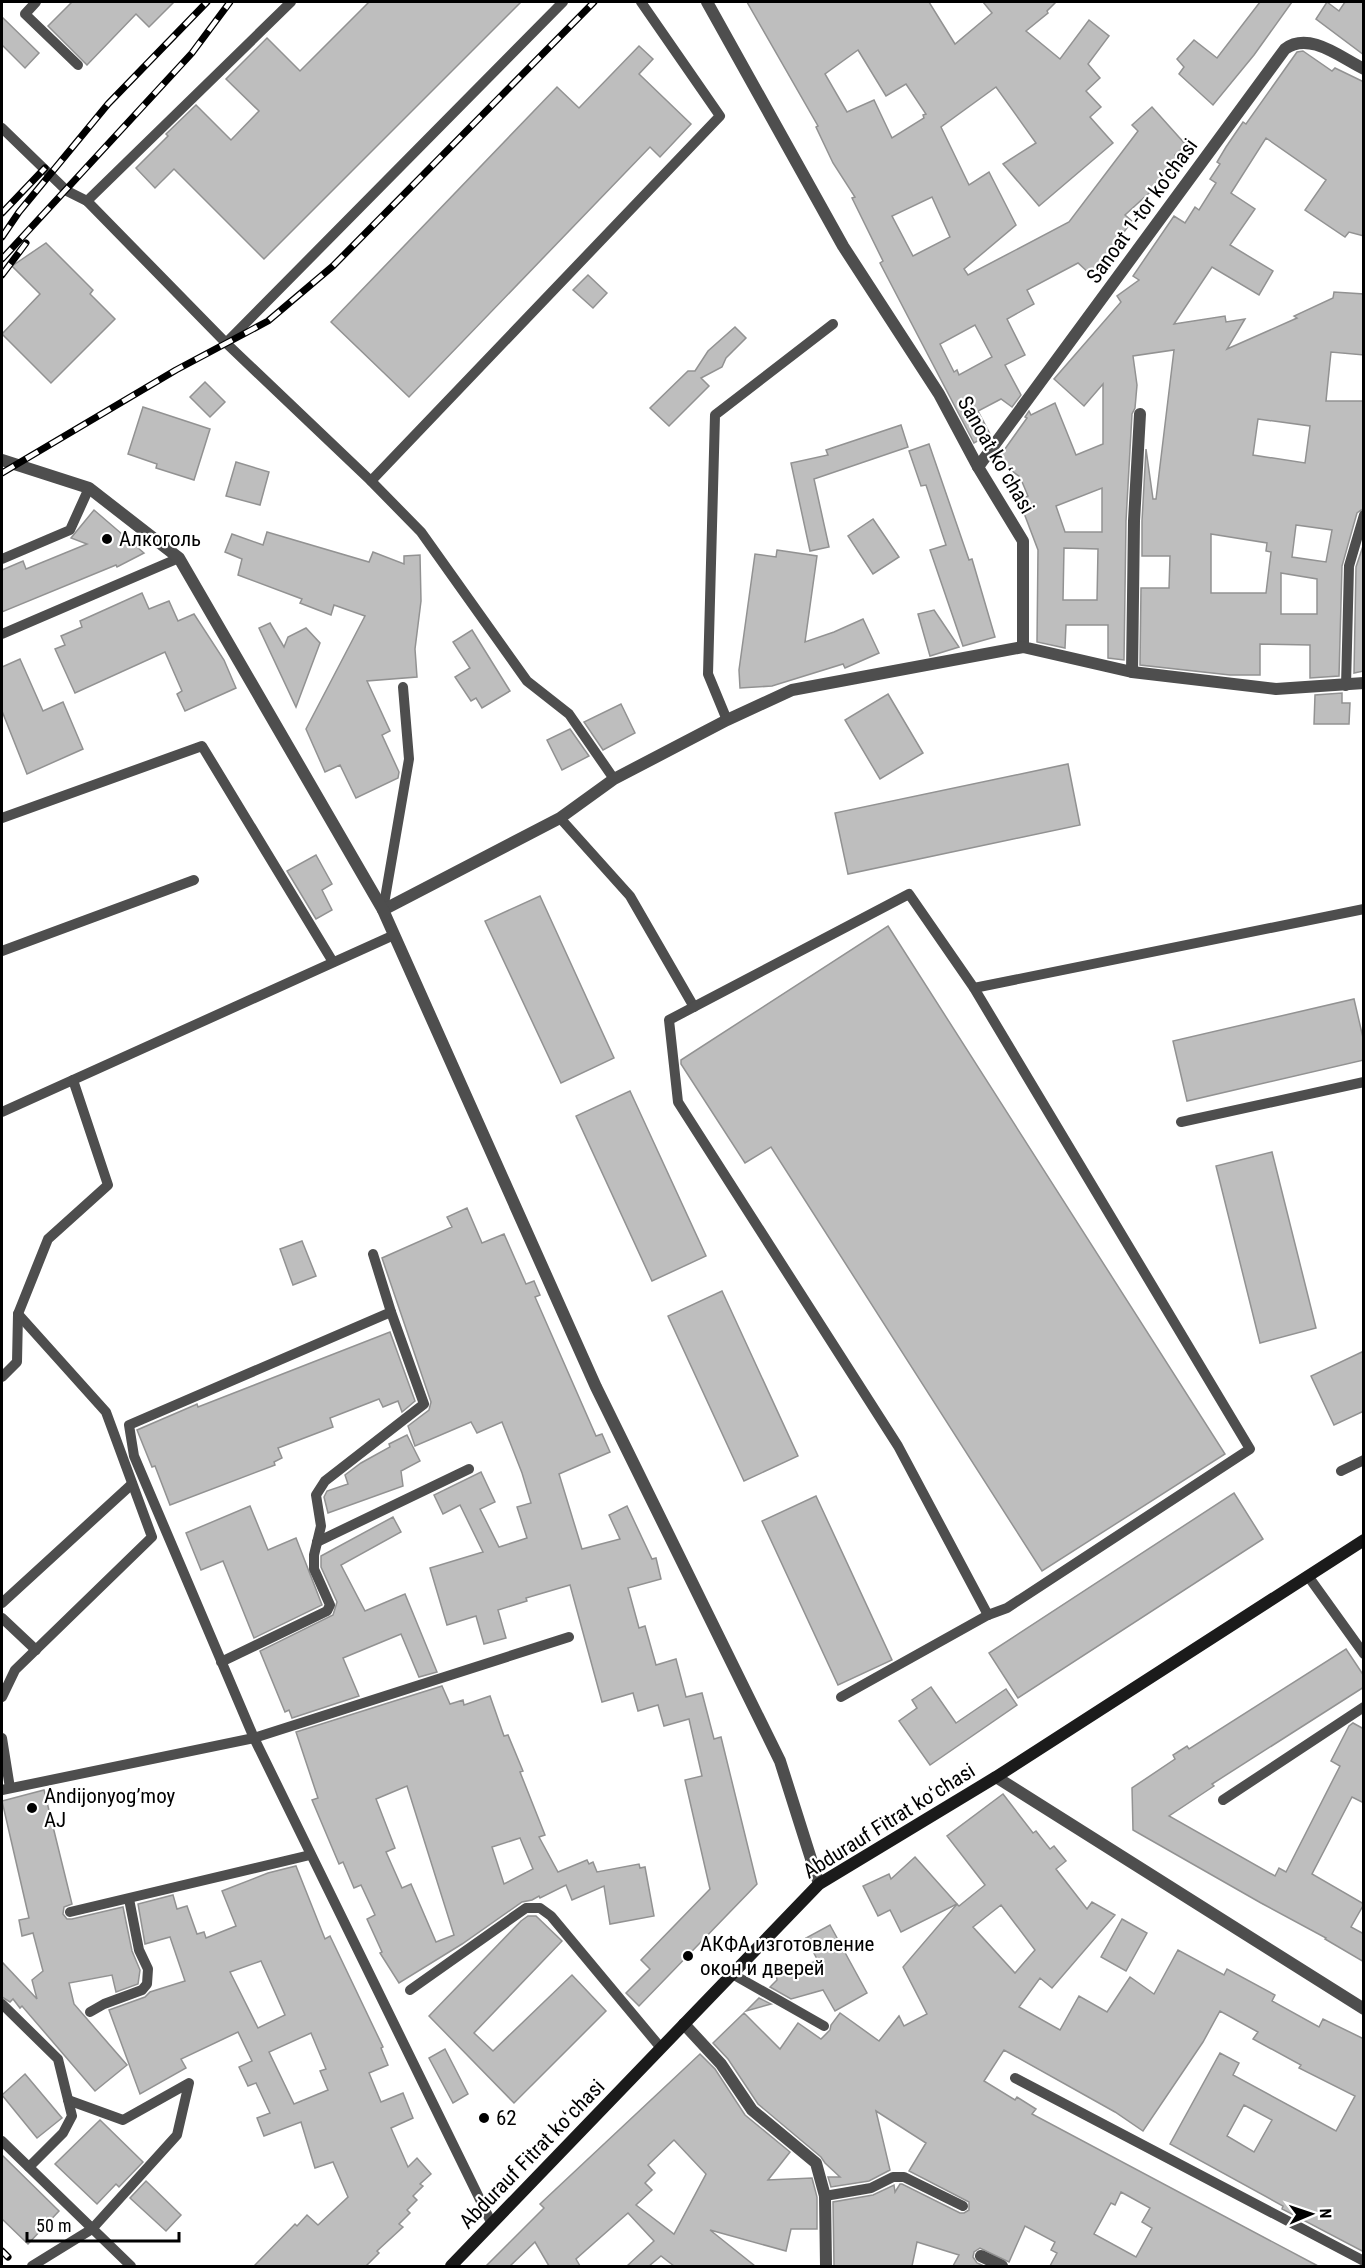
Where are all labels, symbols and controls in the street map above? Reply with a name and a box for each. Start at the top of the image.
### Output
street label: Sanoat 1-tor ko‘chasi [1082,134,1202,288]
street label: Sanoat koʻchasi [953,392,1039,518]
place label: Алкоголь [119,527,201,551]
marker: Алкоголь [100,532,114,546]
street label: Abdurauf Fitrat koʻchasi [799,1758,979,1884]
place label: Andijonyog’moy AJ [44,1784,176,1832]
marker: Andijonyog’moy AJ [25,1801,39,1815]
place label: АКФА изготовление окон и дверей [700,1932,875,1980]
marker: АКФА изготовление окон и дверей [681,1949,695,1963]
street label: Abdurauf Fitrat koʻchasi [455,2074,609,2234]
place label: 62 [496,2106,517,2130]
marker: 62 [477,2111,491,2125]
north arrow [1281,2184,1341,2244]
scale bar [27,2205,178,2243]
text: N [1316,2208,1335,2219]
text: 50 m [36,2215,71,2236]

